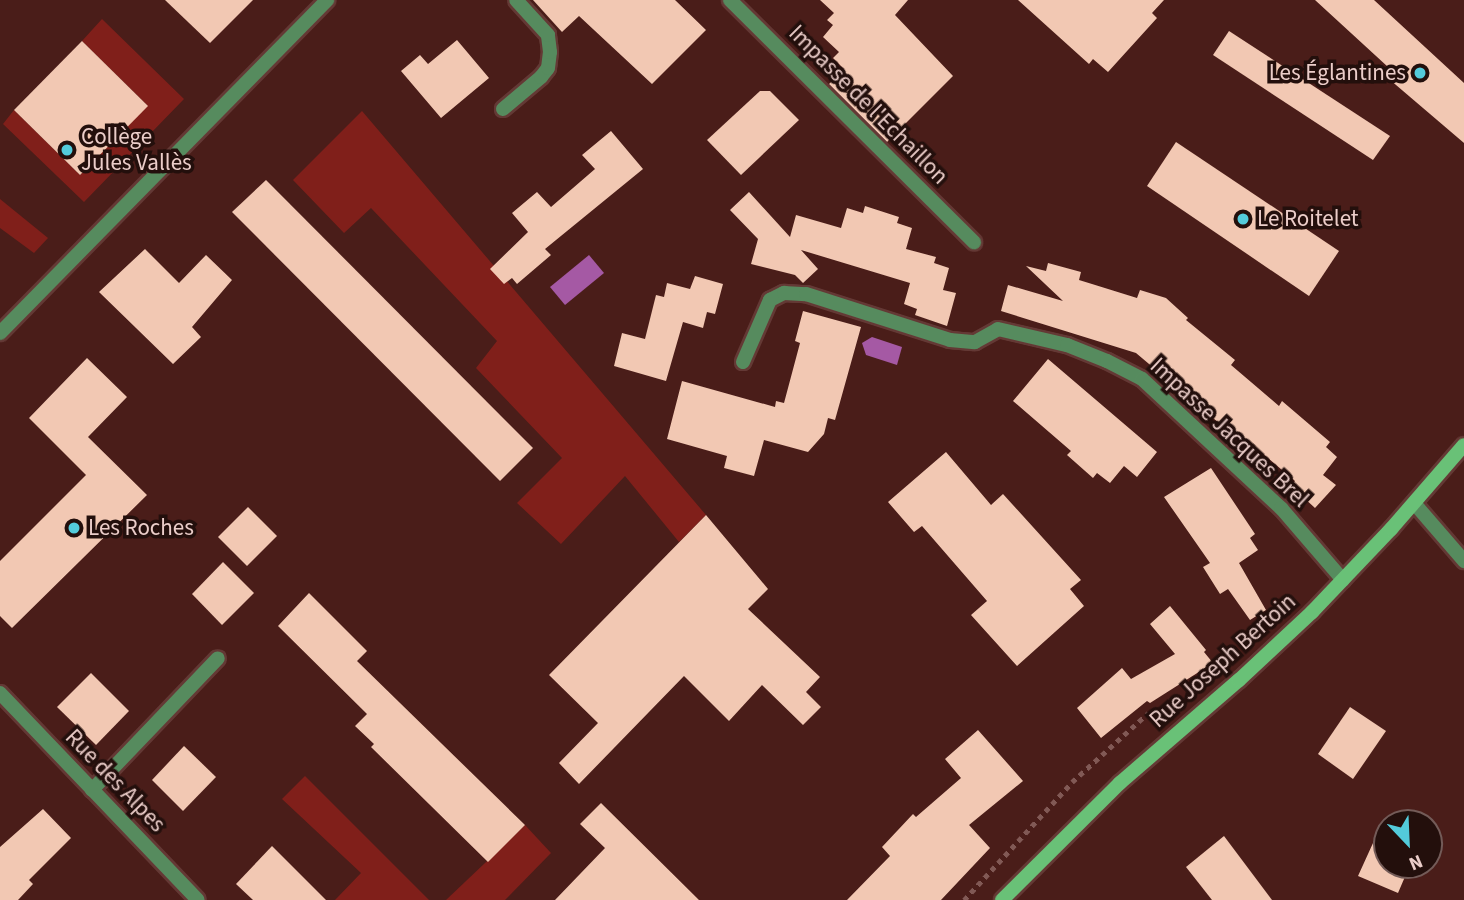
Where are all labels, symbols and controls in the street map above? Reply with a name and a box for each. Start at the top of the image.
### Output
street label: Impasse de l'Echaillon [783,20,953,190]
place label: Les Églantines [1269,59,1406,87]
marker: Les Églantines [1412,65,1428,81]
place label: Collège Jules Vallès [81,123,192,177]
marker: Collège Jules Vallès [59,142,75,158]
place label: Le Roitelet [1257,205,1359,233]
marker: Le Roitelet [1235,211,1251,227]
street label: Impasse Jacques Brel [1144,352,1314,514]
place label: Les Roches [88,514,194,542]
marker: Les Roches [66,520,82,536]
street label: Rue Joseph Bertoin [1144,588,1302,734]
street label: Rue des Alpes [59,724,171,838]
north arrow [1373,809,1443,879]
text: N [1405,847,1427,877]

